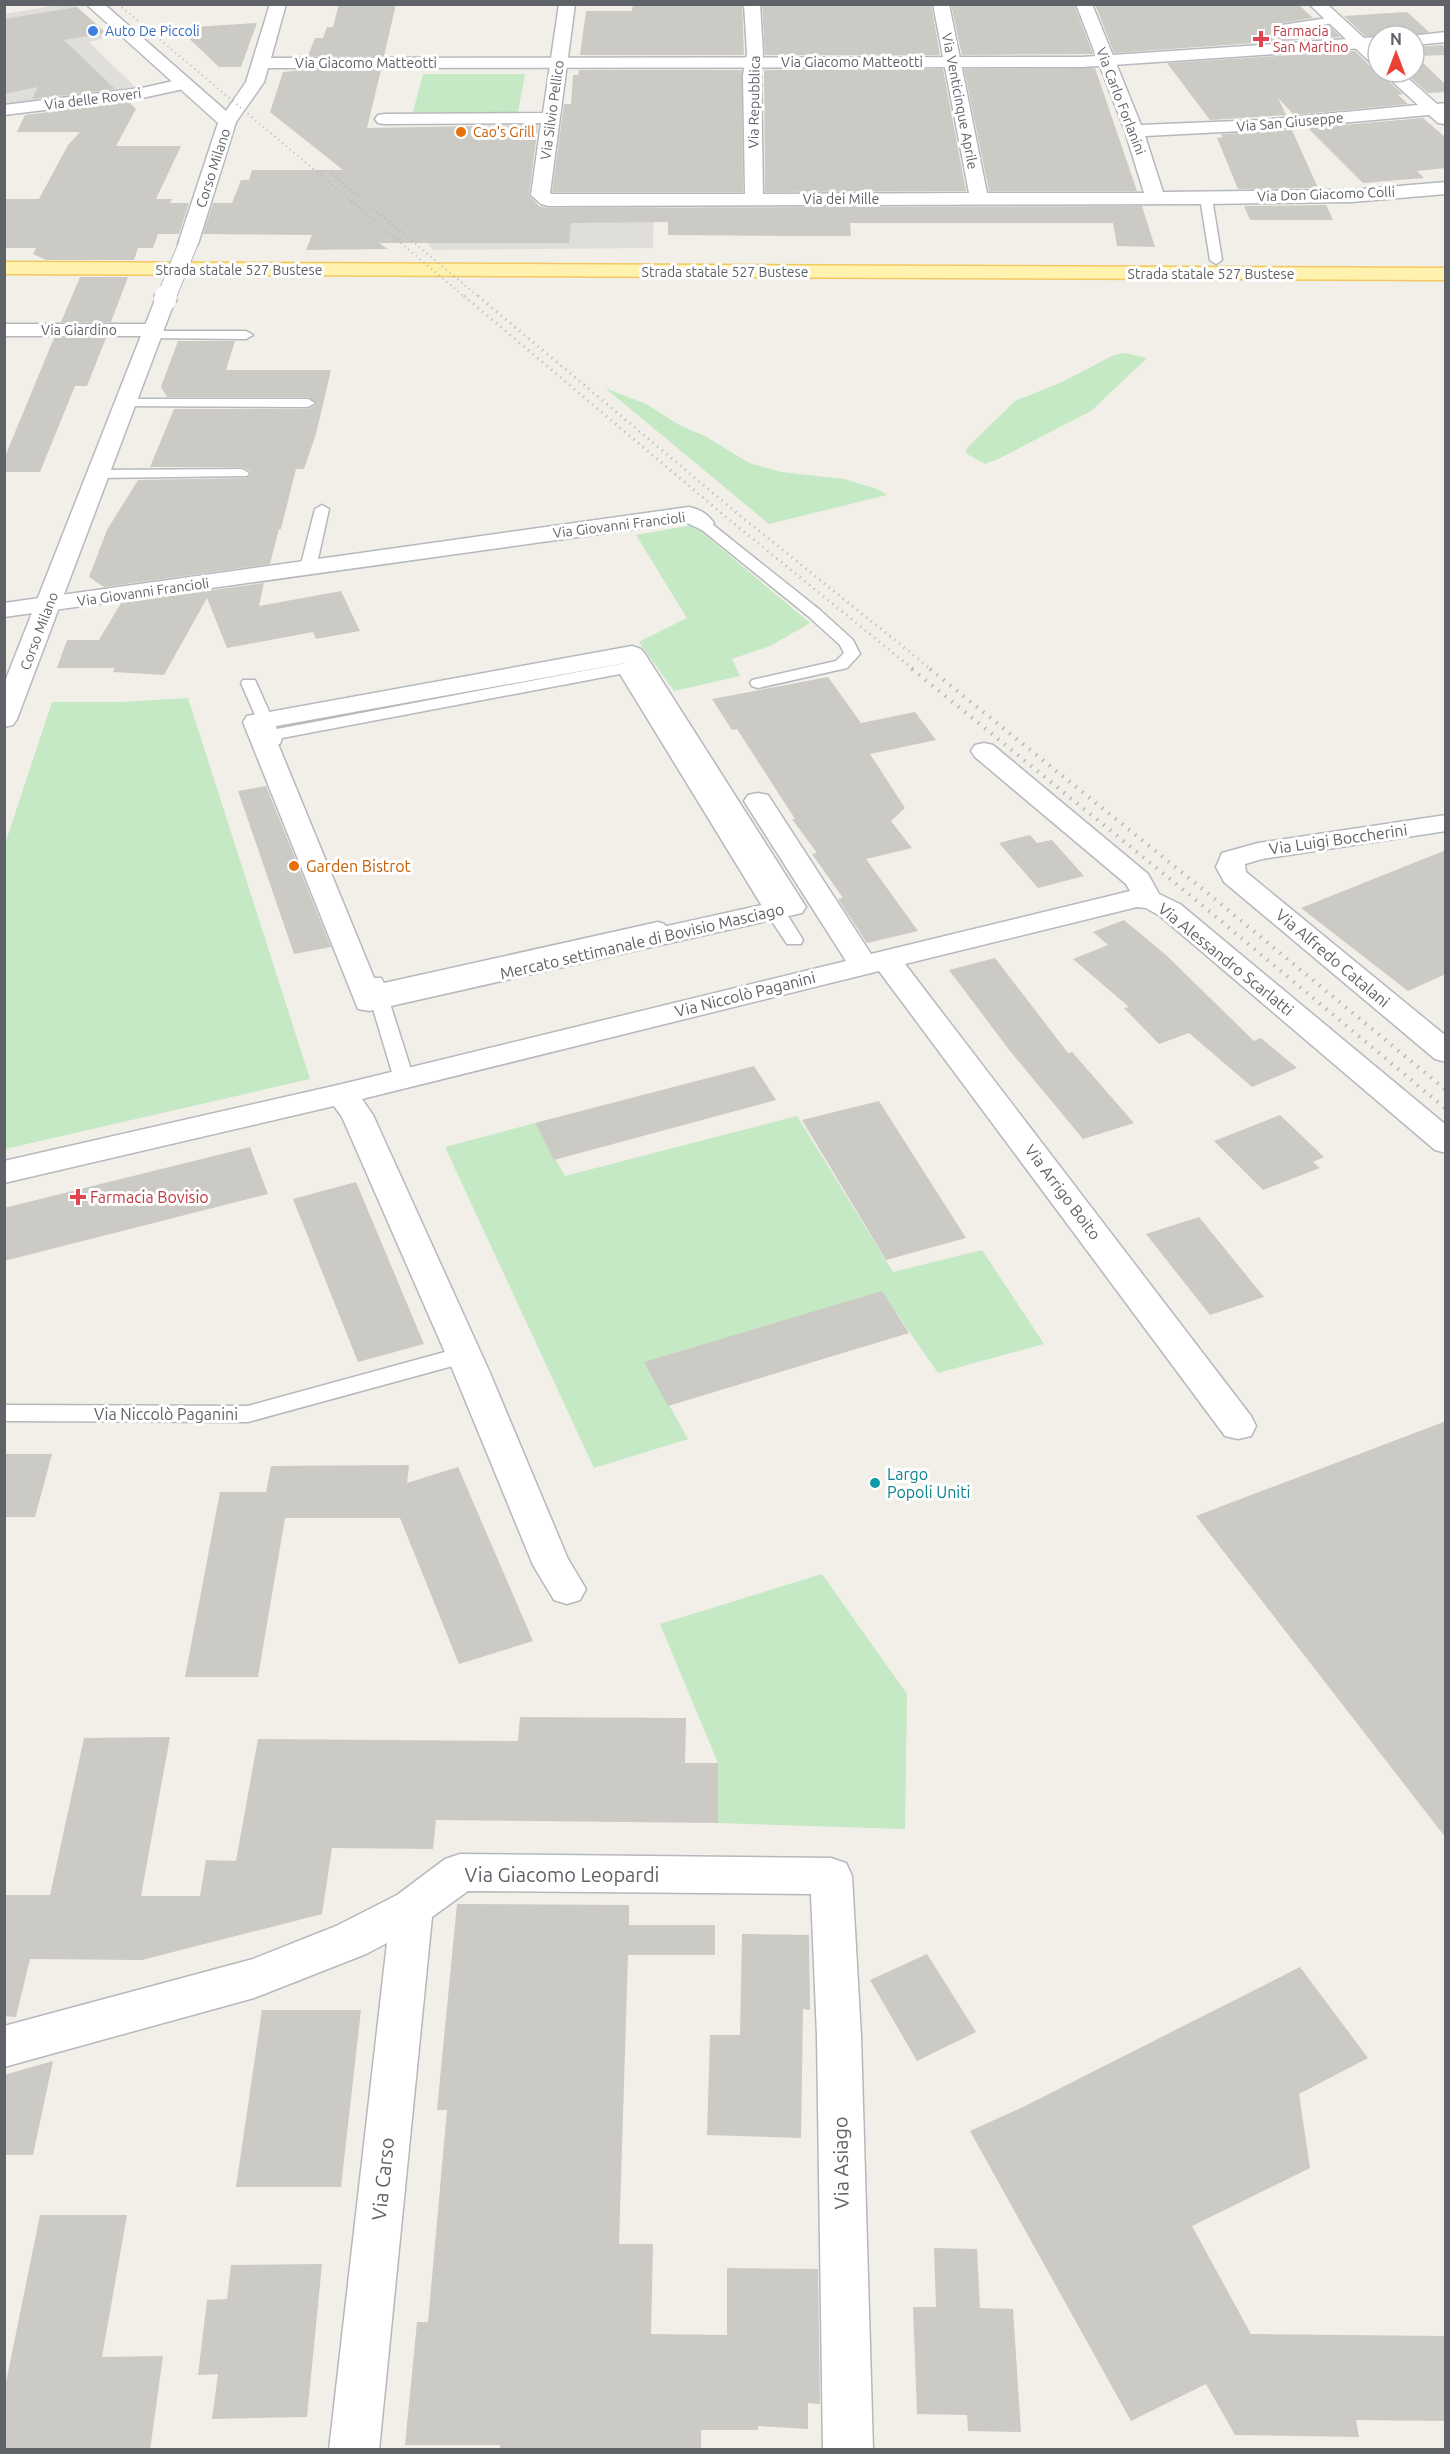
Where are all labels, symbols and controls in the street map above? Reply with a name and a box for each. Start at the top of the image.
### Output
place label: Auto De Piccoli [105,23,200,39]
place label: Farmacia San Martino [1273,23,1349,55]
marker: Auto De Piccoli [86,24,100,38]
north arrow [1366,24,1426,84]
text: N [1390,30,1402,48]
street label: Via Venticinque Aprile [939,31,981,171]
marker: Farmacia San Martino [1254,32,1268,46]
street label: Via Carlo Forlanini [1093,45,1149,157]
street label: Via Giacomo Matteotti [781,54,923,70]
street label: Via Giacomo Matteotti [295,55,437,71]
street label: Via Repubblica [745,55,763,149]
street label: Via Silvio Pellico [537,59,567,161]
street label: Via delle Roveri [44,85,142,113]
street label: Via San Giuseppe [1236,109,1344,135]
place label: Cao's Grill [473,124,535,140]
marker: Cao's Grill [454,125,468,139]
street label: Corso Milano [193,126,233,210]
street label: Via Don Giacomo Colli [1257,184,1395,204]
street label: Via dei Mille [803,191,879,207]
street label: Strada statale 527 Bustese [156,262,322,278]
street label: Strada statale 527 Bustese [642,264,808,280]
street label: Strada statale 527 Bustese [1128,266,1294,282]
street label: Via Giardino [41,322,117,338]
street label: Via Giovanni Francioli [552,509,686,541]
street label: Via Giovanni Francioli [76,575,210,609]
street label: Corso Milano [17,590,61,672]
street label: Via Luigi Boccherini [1268,820,1408,858]
place label: Garden Bistrot [306,857,412,875]
marker: Garden Bistrot [287,859,301,873]
street label: Mercato settimanale di Bovisio Masciago [498,899,786,983]
street label: Via Alessandro Scarlatti [1155,899,1297,1019]
street label: Via Alfredo Catalani [1273,905,1393,1011]
street label: Via Niccolò Paganini [673,968,817,1020]
street label: Via Arrigo Boito [1021,1141,1105,1243]
place label: Farmacia Bovisio [90,1188,209,1206]
marker: Farmacia Bovisio [71,1190,85,1204]
street label: Via Niccolò Paganini [94,1405,238,1423]
place label: Largo Popoli Uniti [887,1465,970,1501]
marker: Largo Popoli Uniti [868,1476,882,1490]
street label: Via Giacomo Leopardi [465,1863,659,1886]
street label: Via Asiago [828,2116,853,2210]
street label: Via Carso [367,2136,398,2222]

